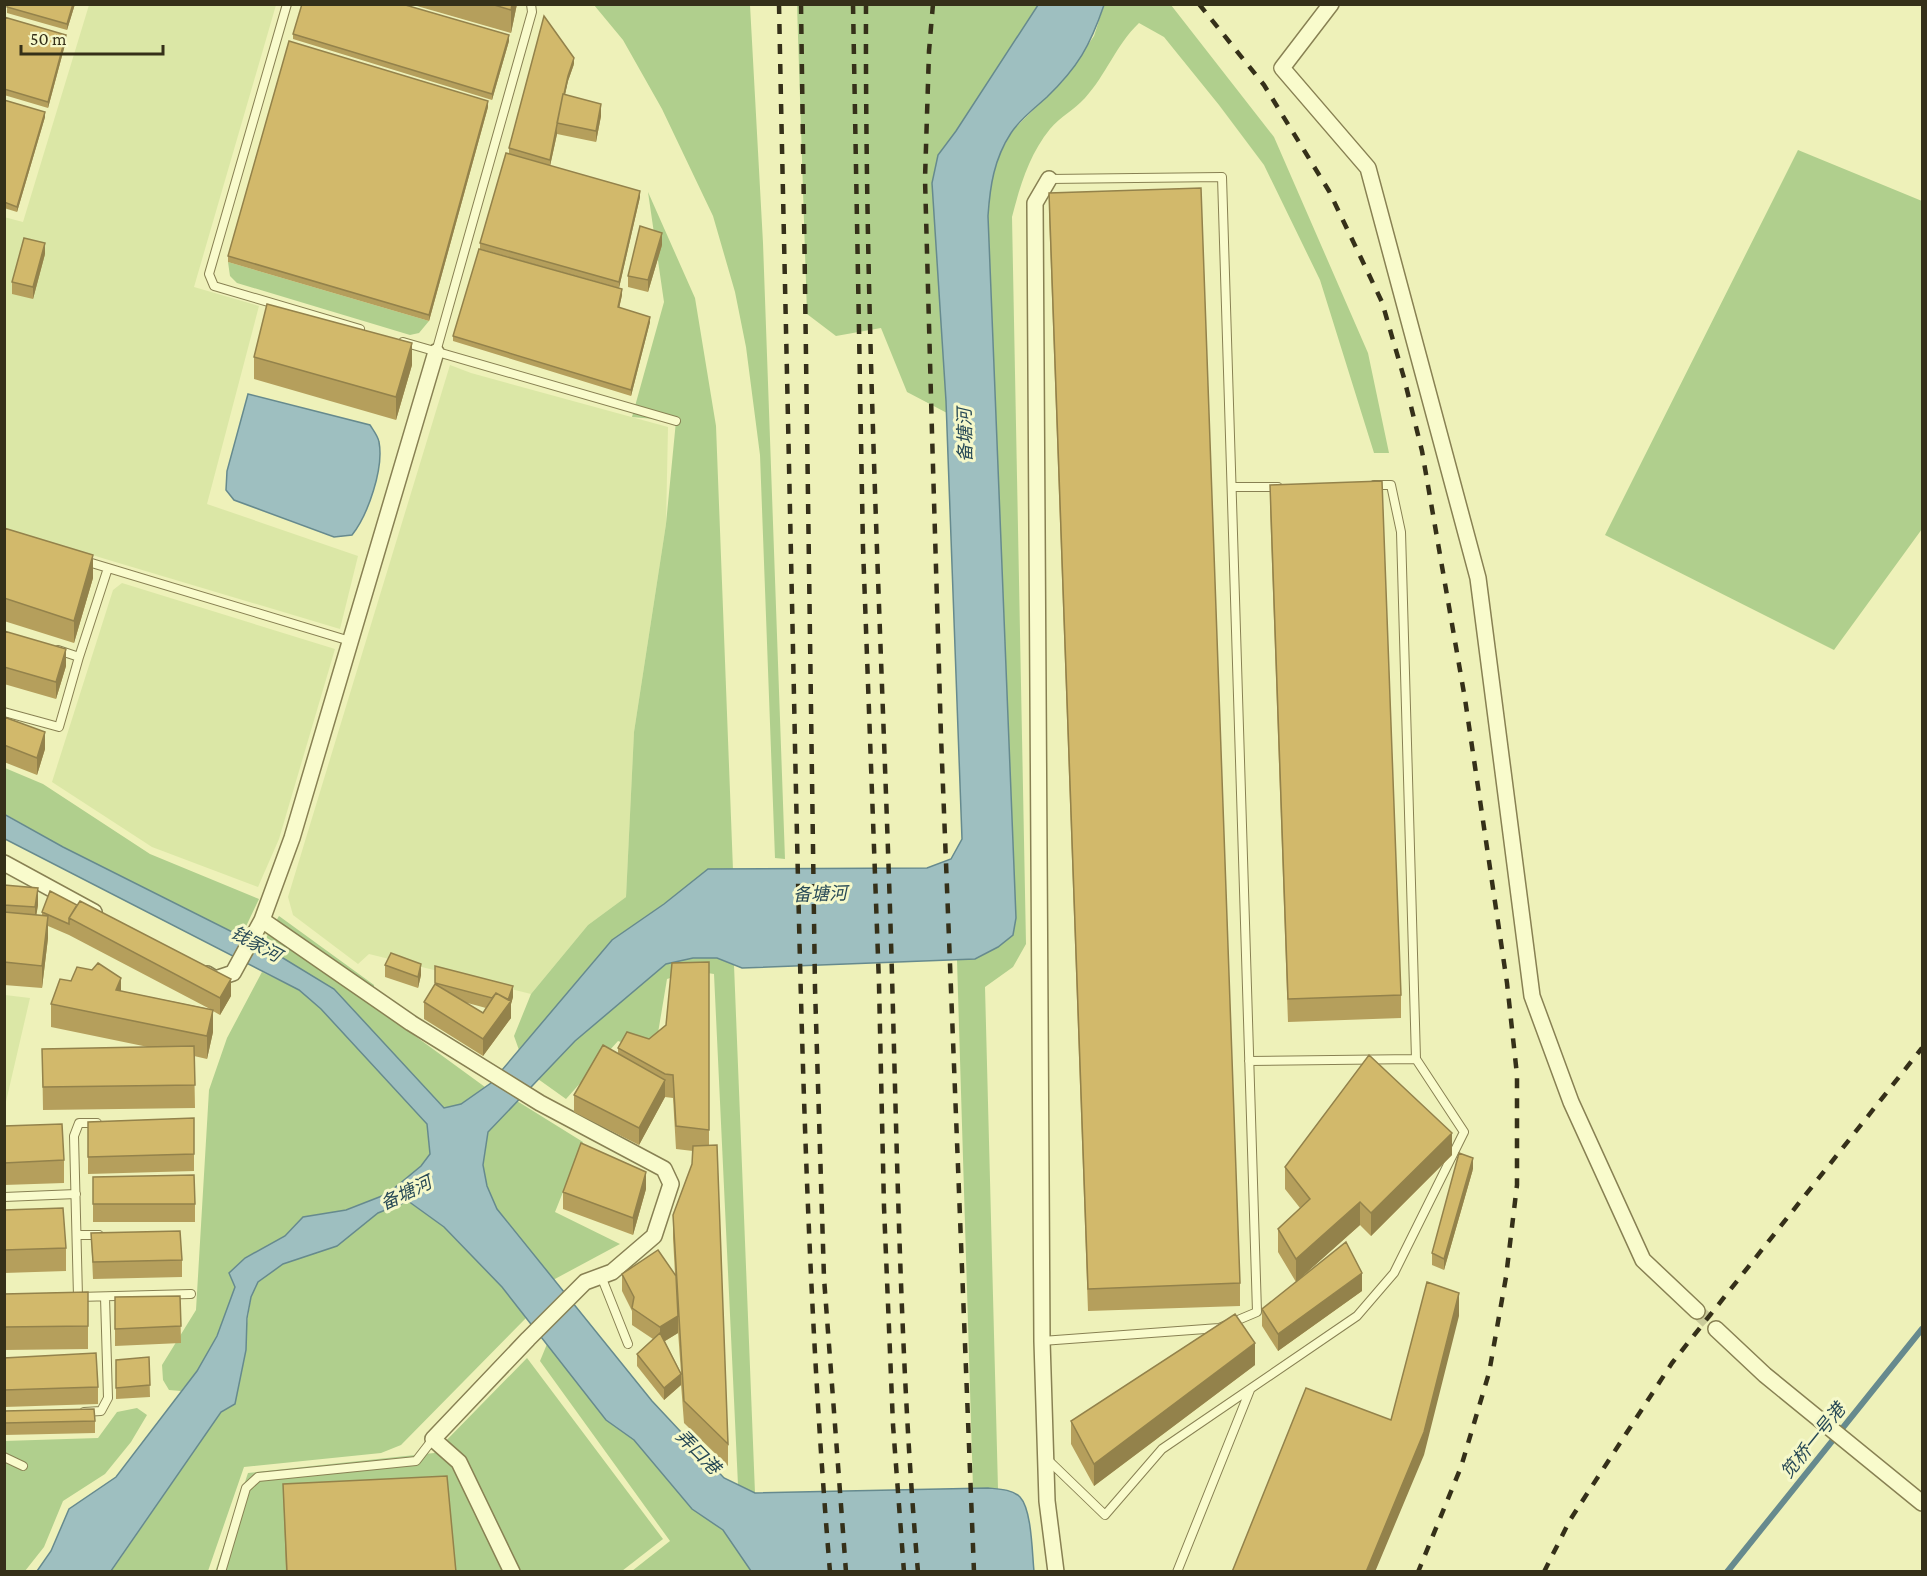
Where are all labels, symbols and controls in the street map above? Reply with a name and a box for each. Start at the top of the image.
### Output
scale bar [21,18,164,56]
text: 50 m [30,29,67,49]
water label: 备塘河 [954,405,975,462]
water label: 备塘河 [793,883,850,905]
water label: 钱家河 [228,922,287,967]
water label: 备塘河 [377,1171,437,1214]
water label: 笕桥一号港 [1777,1397,1851,1482]
water label: 弄口港 [672,1426,726,1480]

